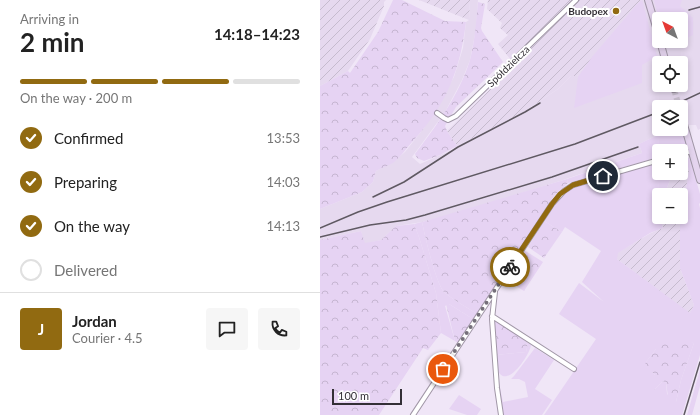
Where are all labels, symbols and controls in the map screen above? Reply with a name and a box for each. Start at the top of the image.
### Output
place label: Budopex [568,5,609,17]
marker: Budopex [611,6,621,16]
text: Arriving in [20,11,79,27]
north arrow [652,12,688,48]
map controls [652,12,688,224]
text: 14:18–14:23 [214,25,300,43]
text: 2 min [20,26,84,58]
street label: Spółdzielcza [484,43,532,89]
button: locate [652,56,688,92]
text: On the way · 200 m [20,90,132,106]
button: layers [652,100,688,136]
icon: check [20,127,42,149]
text: Confirmed [54,129,123,147]
text: 13:53 [267,130,300,146]
button: + [652,144,688,180]
pin [586,159,620,193]
icon: home [592,165,614,187]
icon: check [20,171,42,193]
text: Preparing [54,173,117,191]
text: 14:03 [267,174,300,190]
button: − [652,188,688,224]
icon: check [20,215,42,237]
text: On the way [54,217,130,235]
text: 14:13 [267,218,300,234]
courier [490,247,530,287]
icon: bike [499,256,521,278]
text: Delivered [54,261,117,279]
button: chat [206,308,248,350]
button: phone [258,308,300,350]
text: Jordan [72,312,117,330]
text: J [38,320,44,338]
text: Courier · 4.5 [72,330,143,346]
pin [426,352,460,386]
icon: bag [432,358,454,380]
scale bar [332,387,402,406]
text: 100 m [338,389,369,402]

